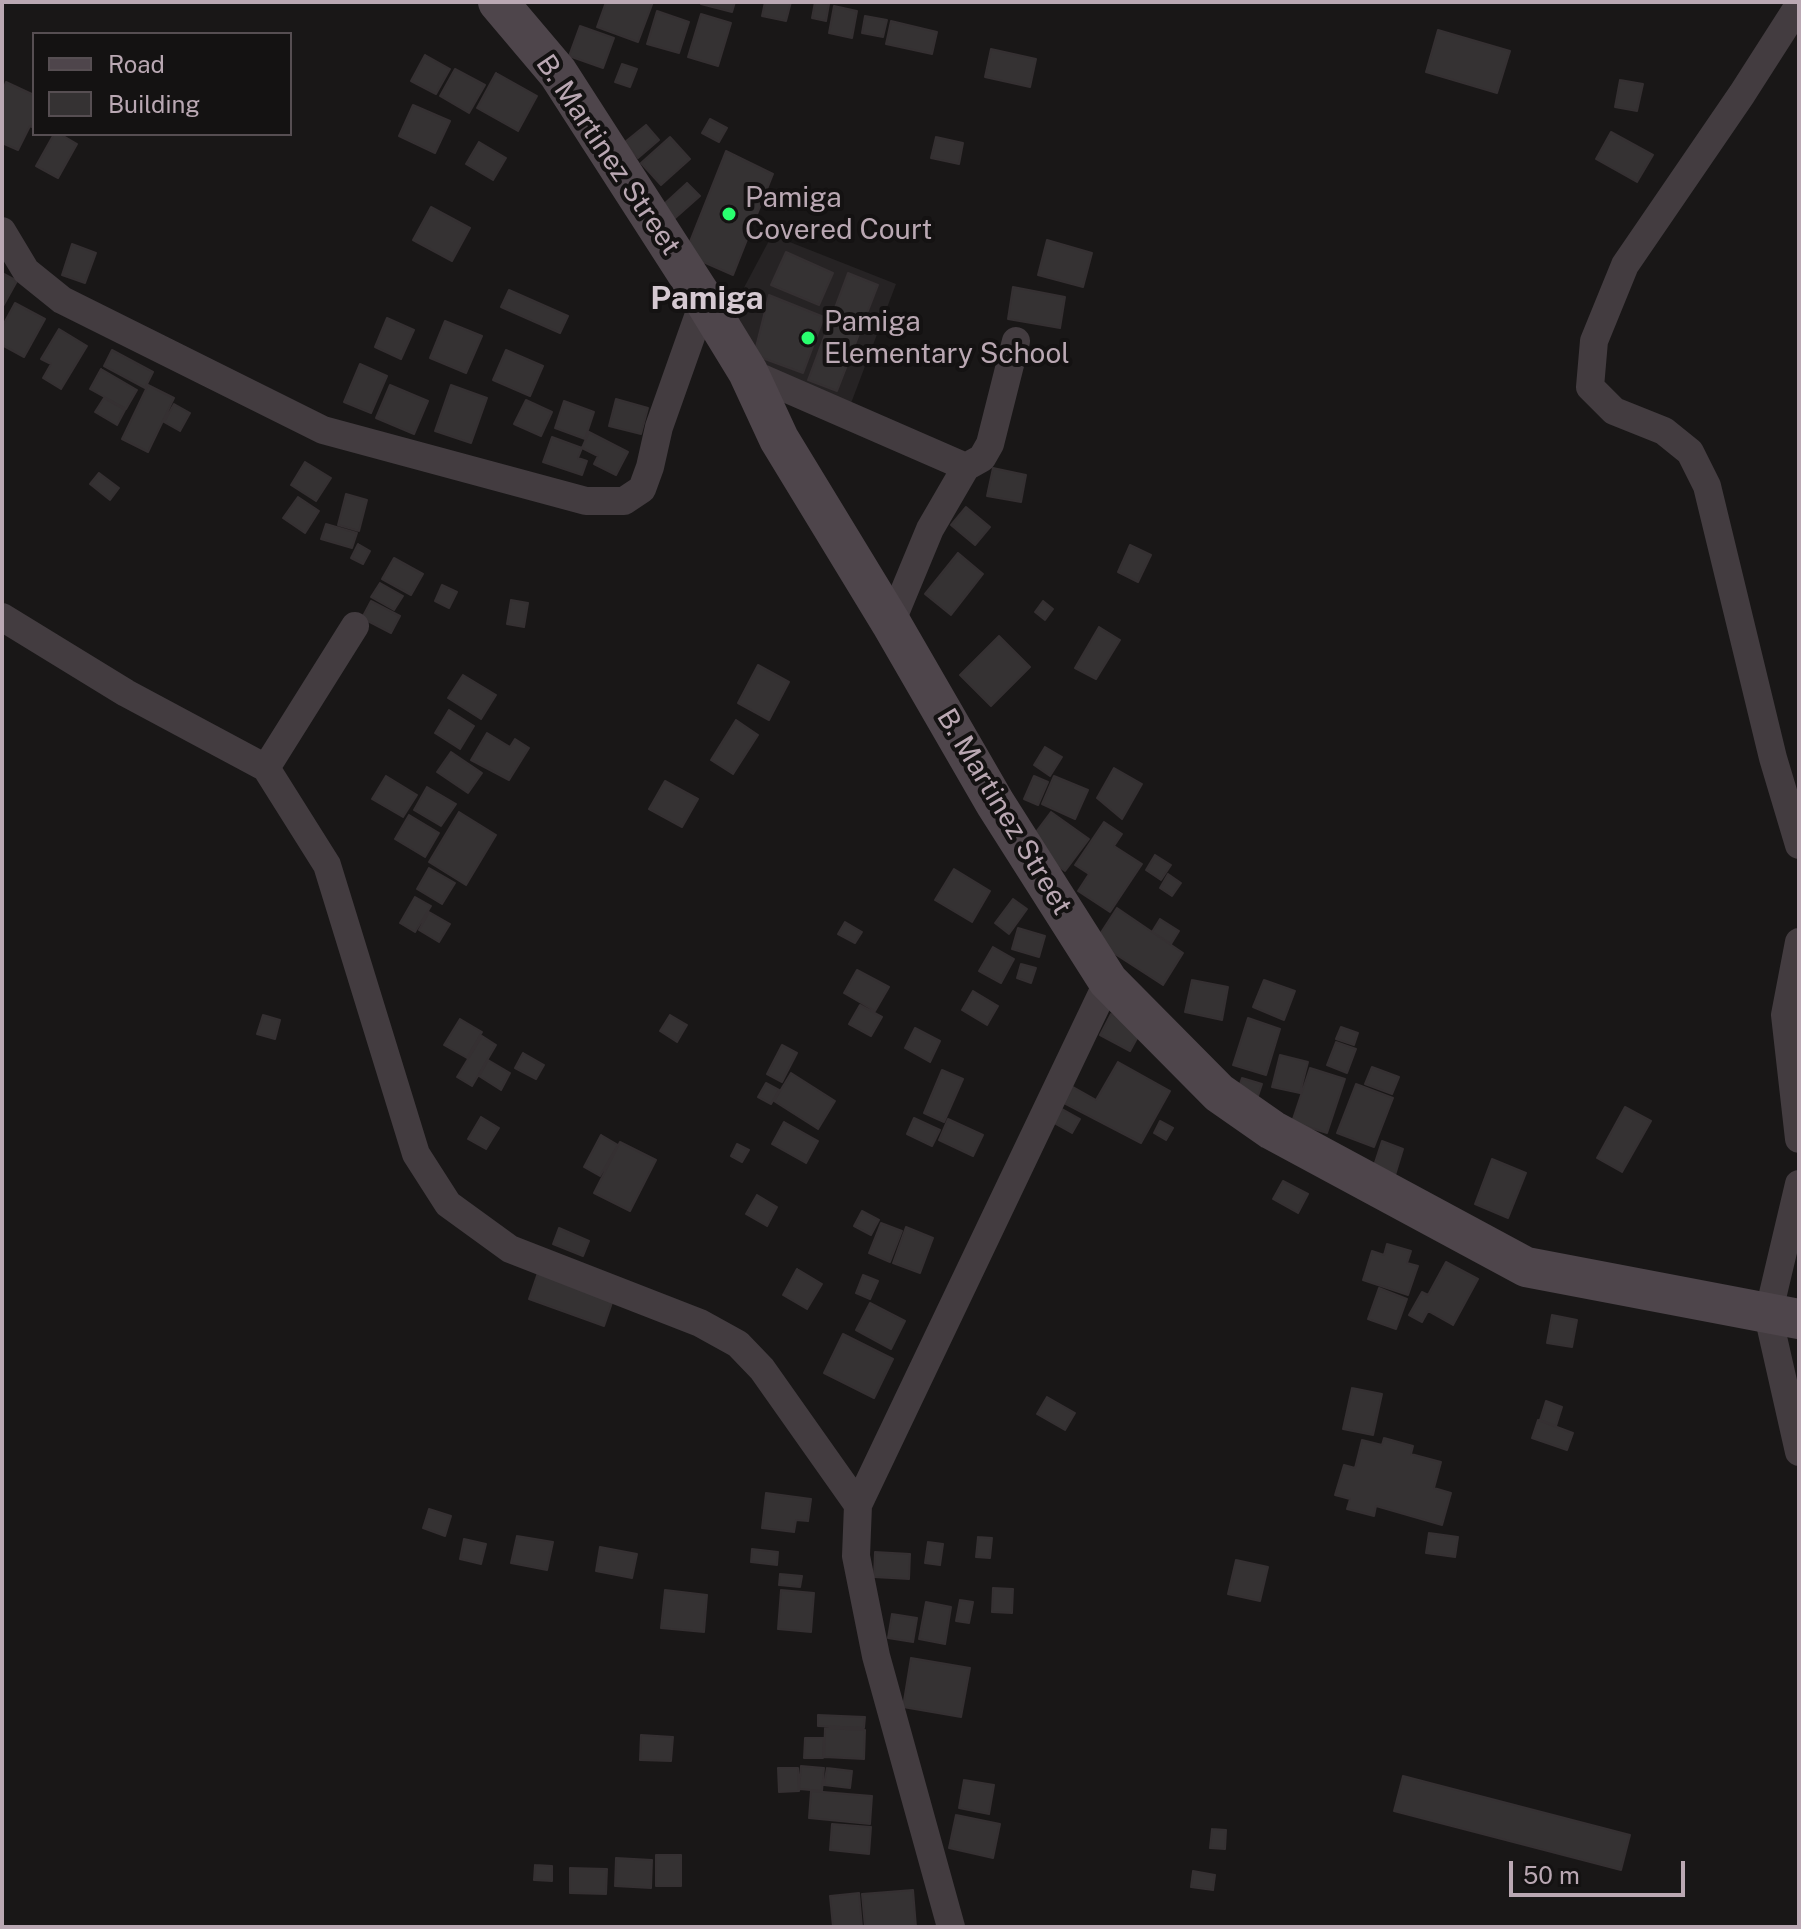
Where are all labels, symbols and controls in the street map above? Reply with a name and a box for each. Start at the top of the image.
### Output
legend [32,32,292,136]
street label: B. Martinez Street [529,48,687,262]
text: Road [108,50,165,78]
text: Building [108,90,200,118]
place label: Pamiga Covered Court [745,181,932,247]
marker: Pamiga Covered Court [720,205,738,223]
district label: Pamiga [650,280,764,318]
place label: Pamiga Elementary School [824,305,1070,371]
marker: Pamiga Elementary School [799,329,817,347]
street label: B. Martinez Street [929,703,1079,921]
scale bar [1513,1845,1689,1895]
text: 50 m [1523,1861,1580,1889]

